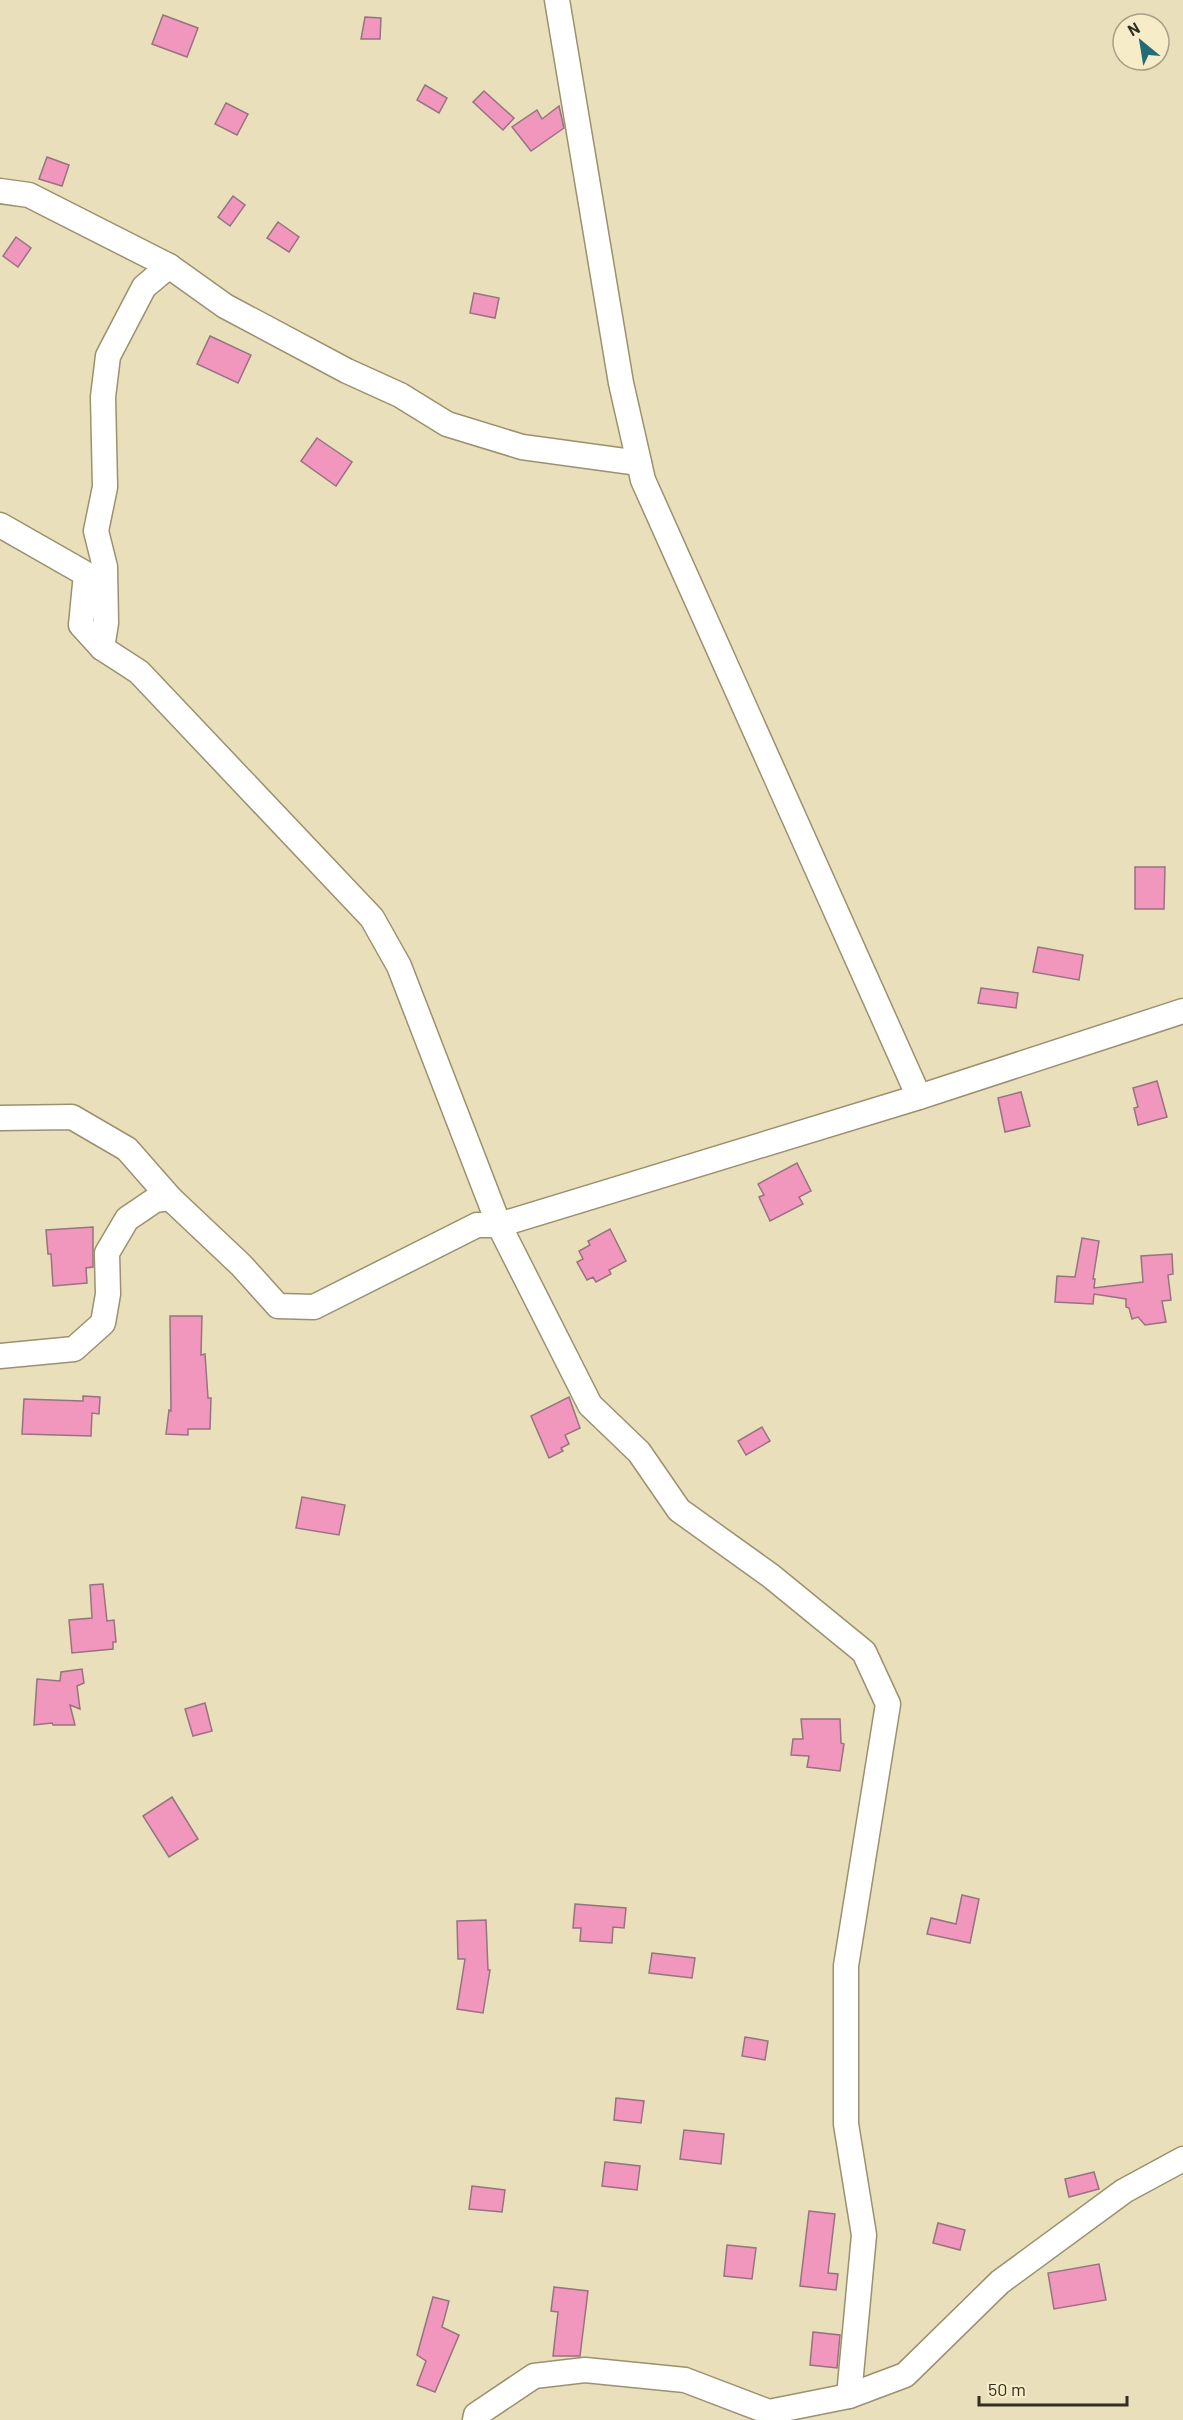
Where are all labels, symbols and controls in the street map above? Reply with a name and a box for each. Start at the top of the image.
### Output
north arrow [1111,12,1171,72]
text: N [1124,18,1143,39]
scale bar [979,2369,1128,2407]
text: 50 m [988,2378,1026,2400]

